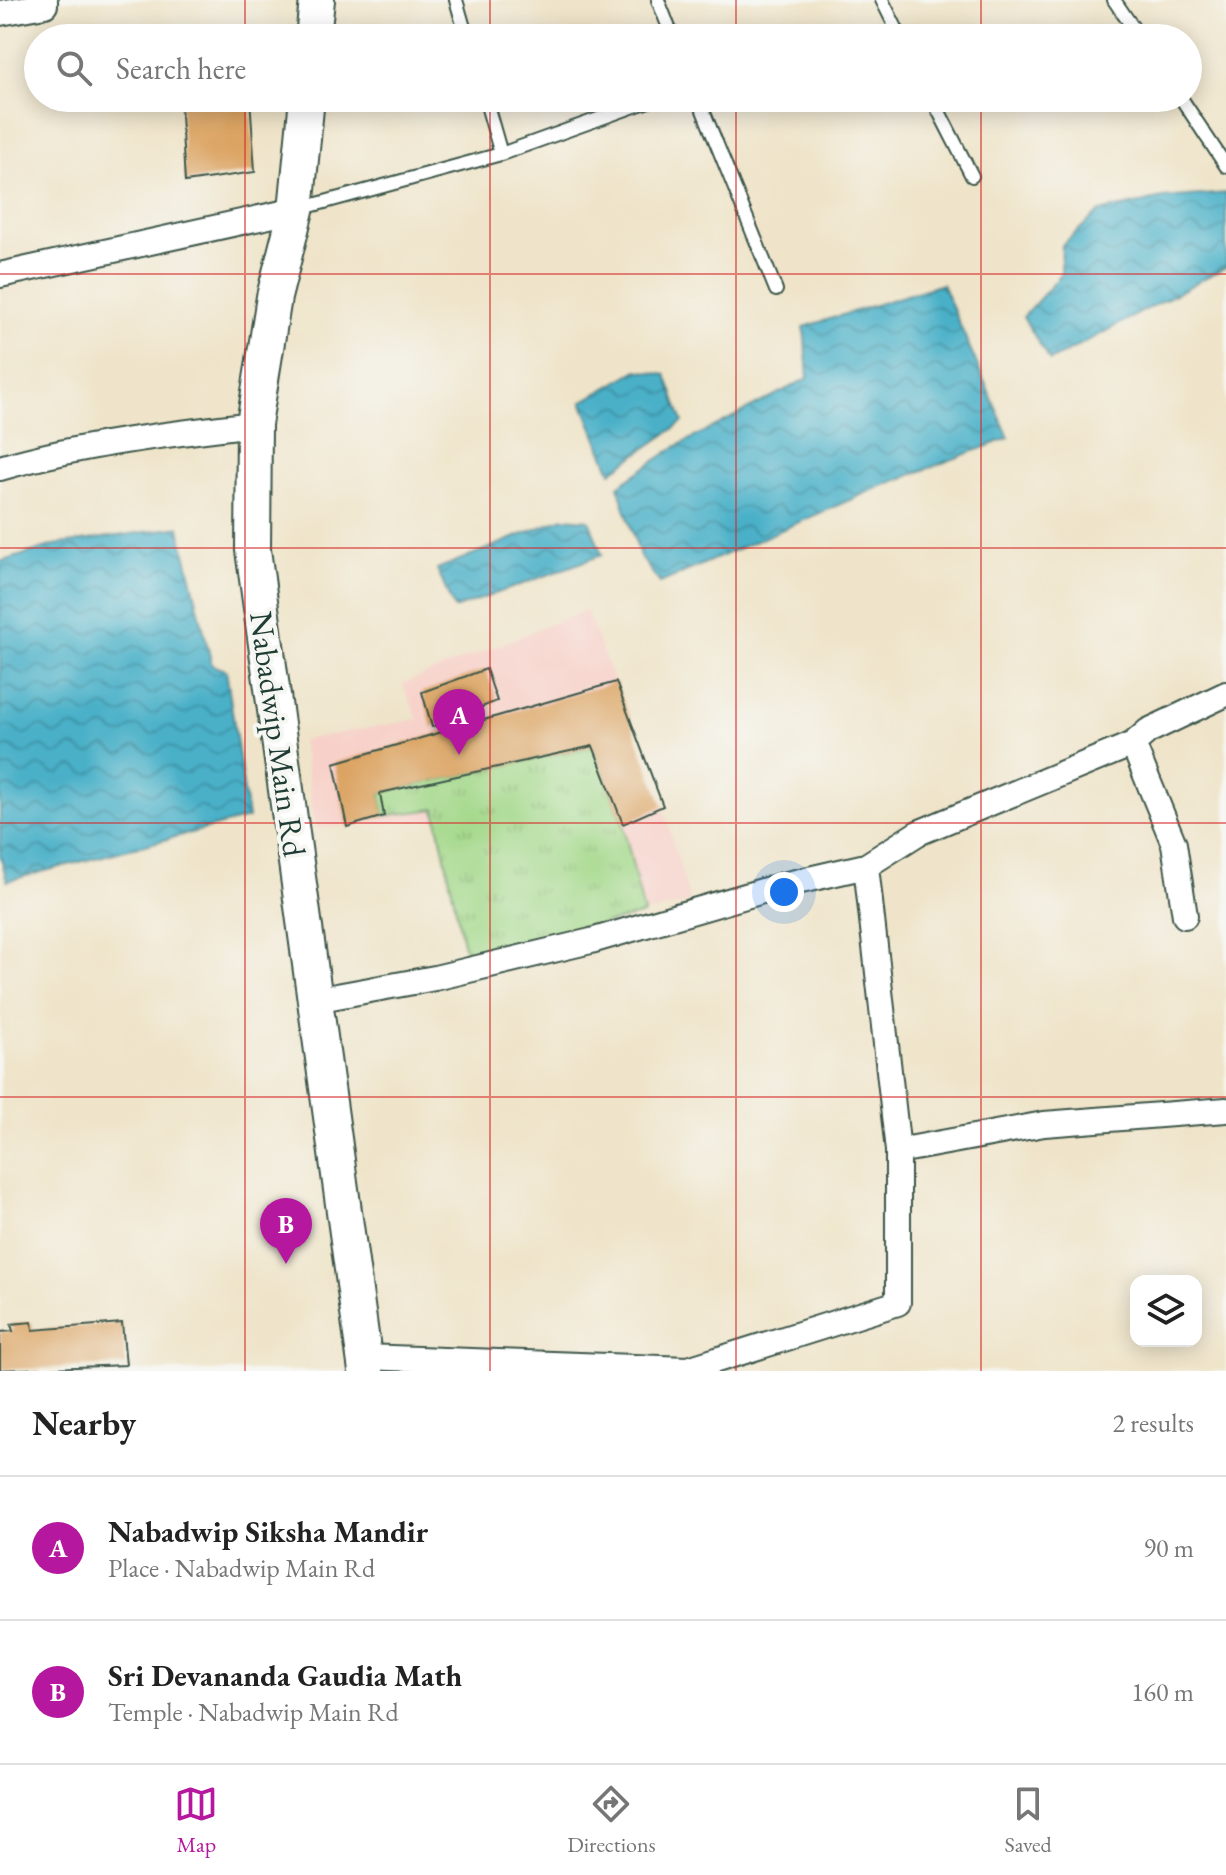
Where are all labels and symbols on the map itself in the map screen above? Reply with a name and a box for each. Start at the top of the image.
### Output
street label: Nabadwip Main Rd [240,609,316,860]
pin: A [433,689,485,755]
your location [764,872,804,912]
pin: B [260,1198,312,1264]

